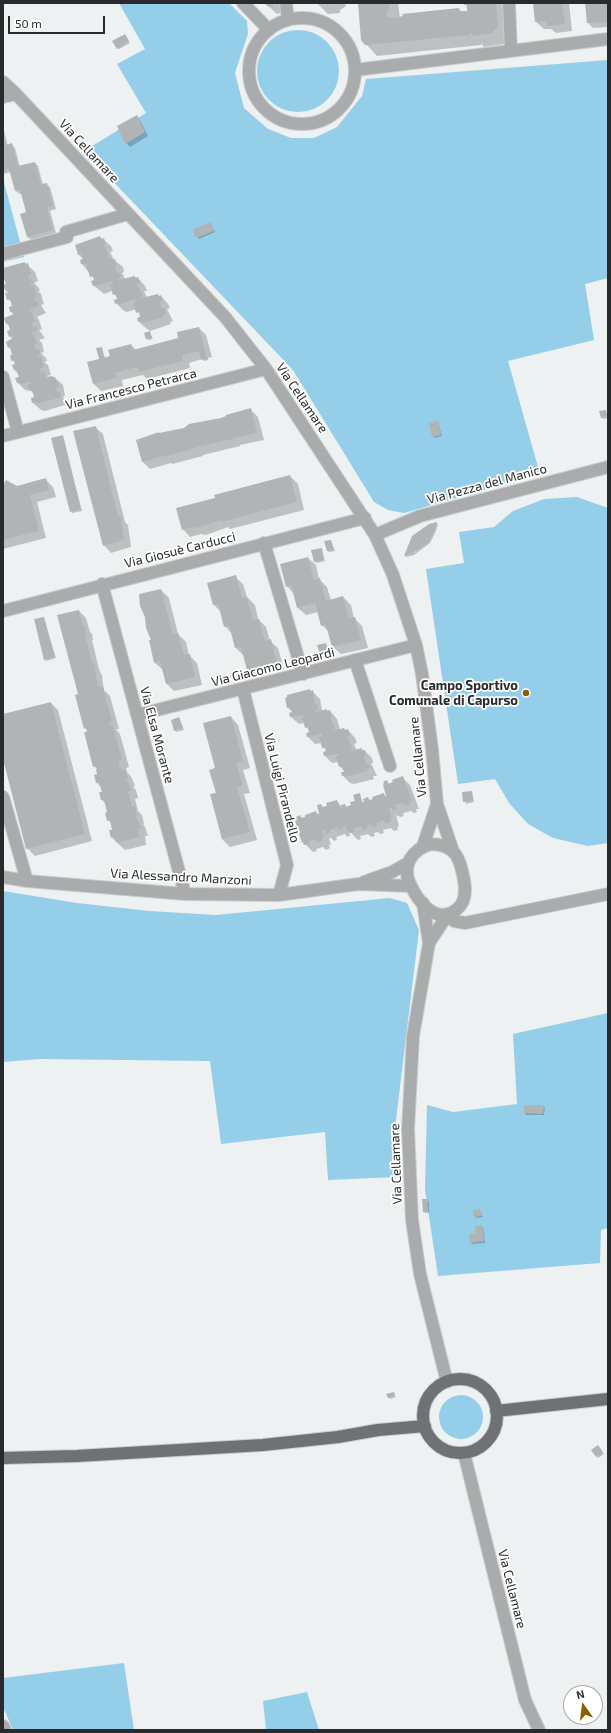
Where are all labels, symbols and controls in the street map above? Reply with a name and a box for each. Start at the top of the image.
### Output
scale bar [10,8,107,34]
text: 50 m [15,16,42,30]
street label: Via Cellamare [56,116,122,186]
street label: Via Cellamare [273,360,331,436]
street label: Via Francesco Petrarca [64,365,198,413]
street label: Via Pezza del Manico [425,461,549,507]
street label: Via Giosuè Carducci [123,529,237,571]
street label: Via Giacomo Leopardi [210,644,336,690]
place label: Campo Sportivo Comunale di Capurso [389,678,518,709]
street label: Via Elsa Morante [137,685,177,785]
marker: Campo Sportivo Comunale di Capurso [521,688,531,698]
street label: Via Cellamare [406,716,430,798]
street label: Via Luigi Pirandello [261,732,303,844]
street label: Via Alessandro Manzoni [110,866,252,888]
street label: Via Cellamare [387,1123,405,1205]
street label: Via Cellamare [495,1548,529,1630]
north arrow [563,1685,603,1725]
text: N [575,1687,586,1701]

